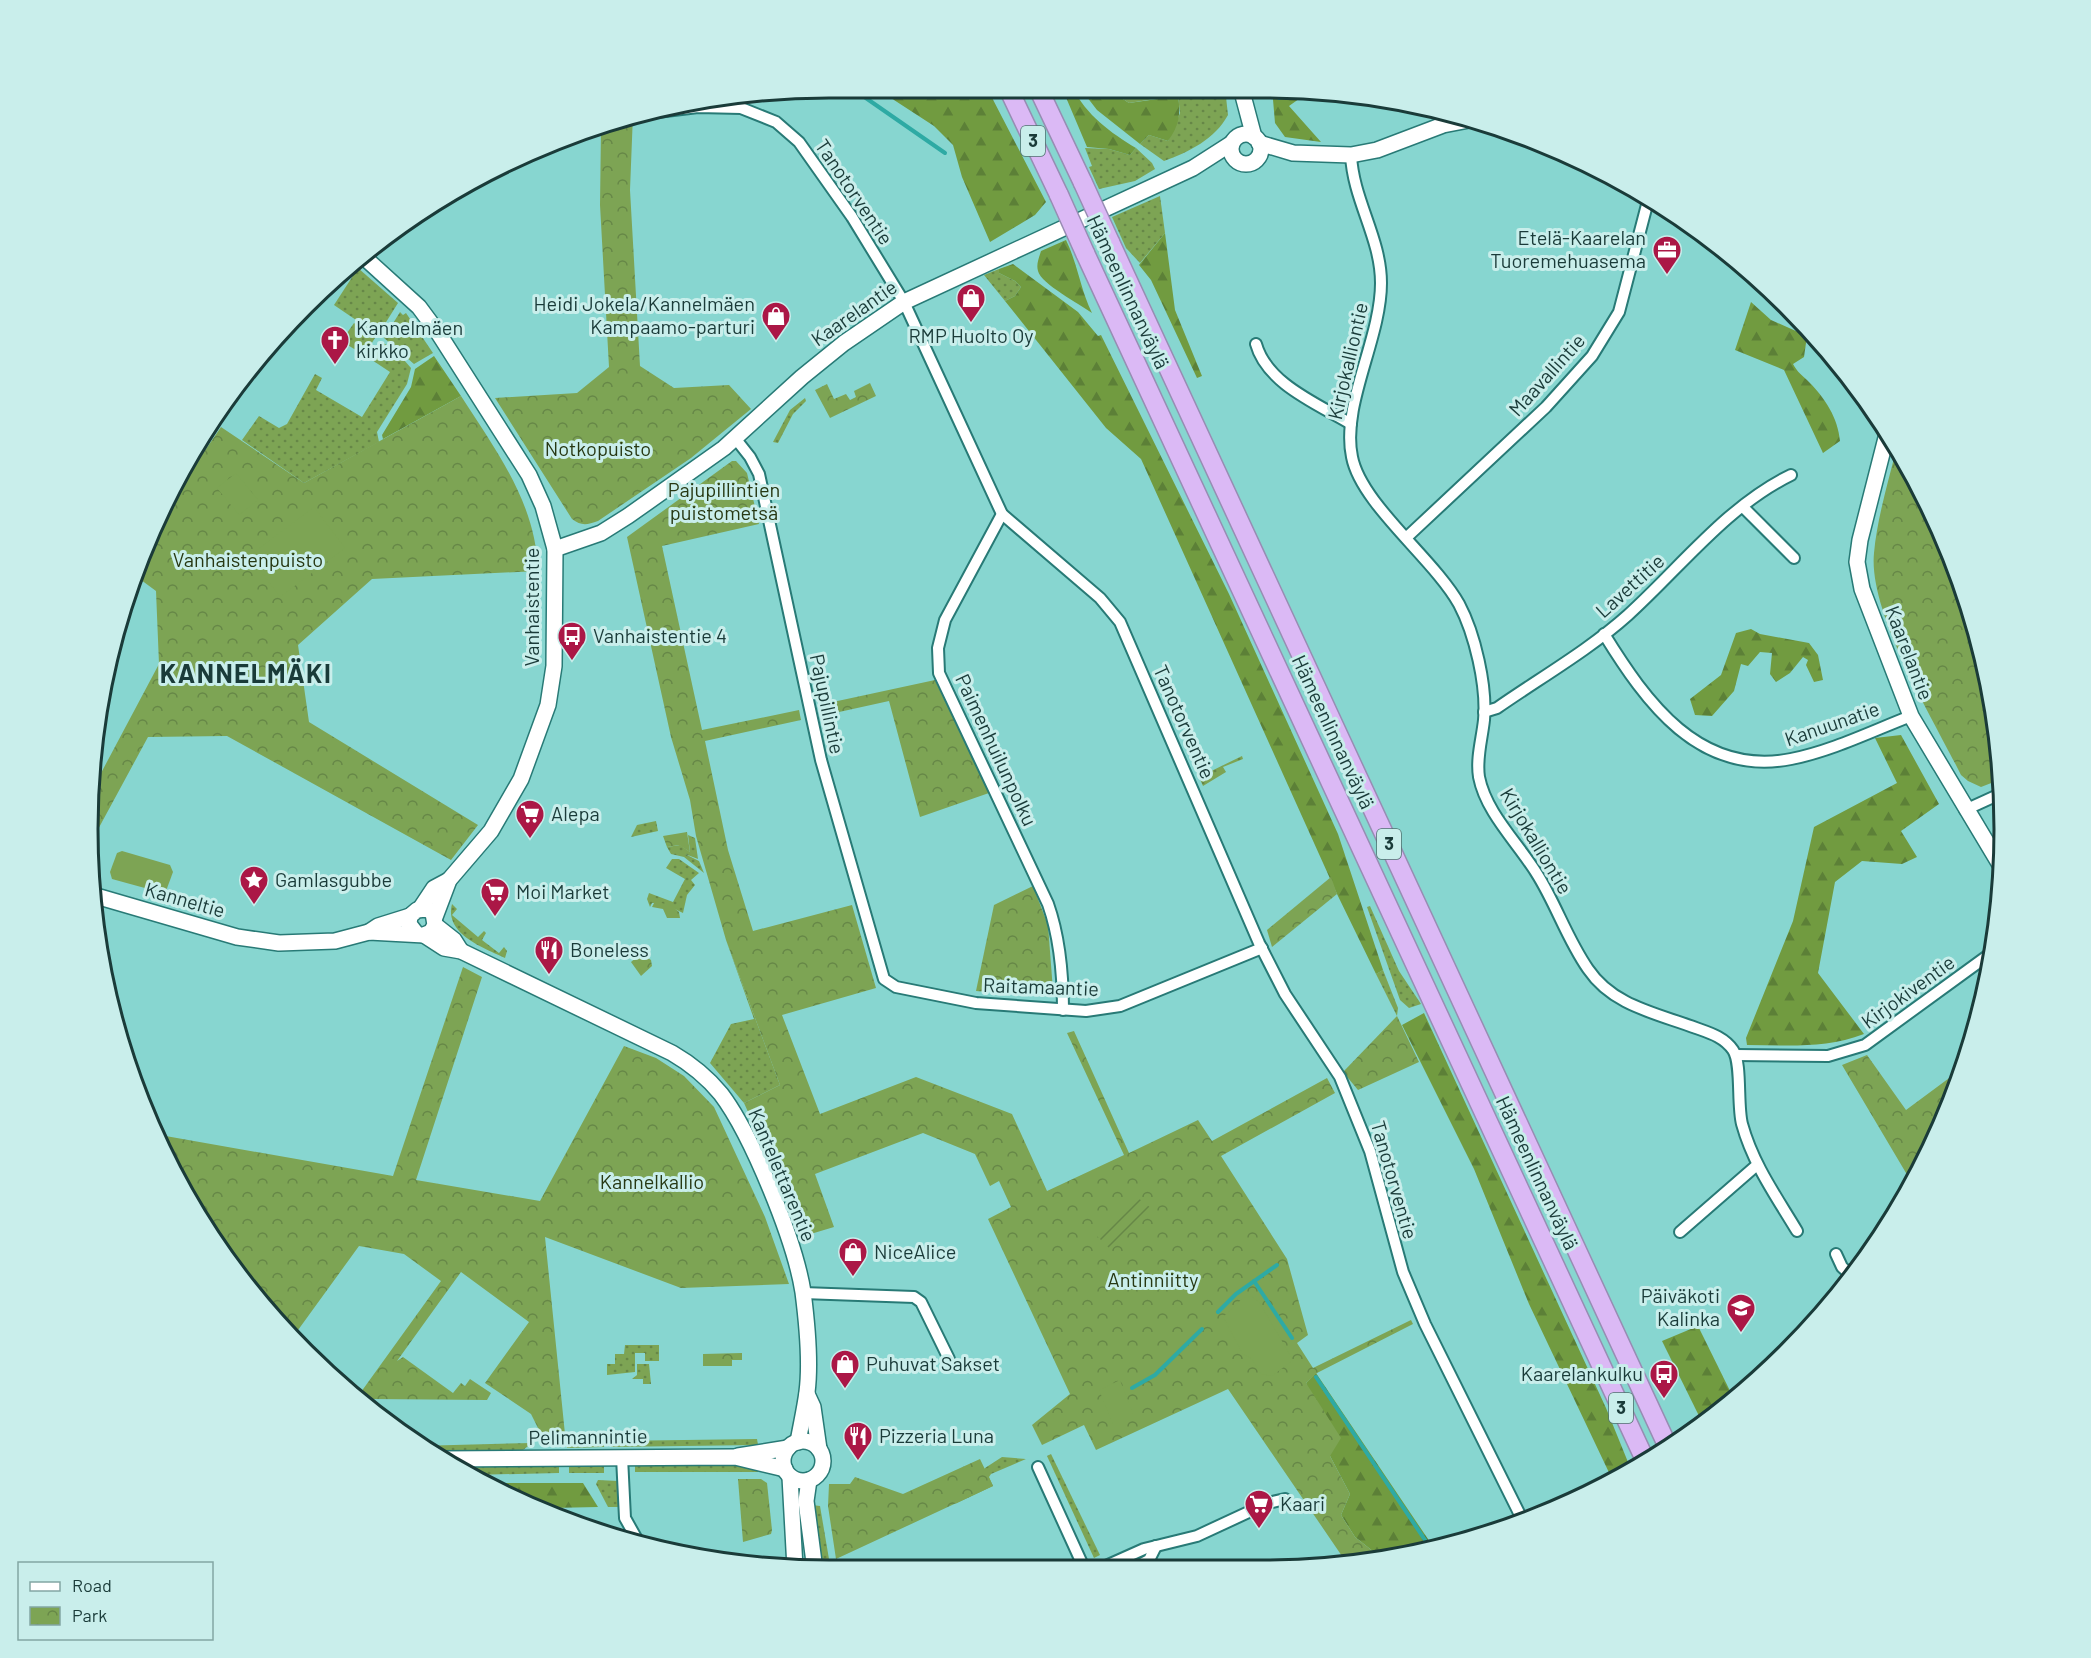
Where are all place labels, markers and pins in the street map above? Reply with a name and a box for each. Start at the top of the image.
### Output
place label: Etelä-Kaarelan Tuoremehuasema [1490,225,1646,272]
office icon: Etelä-Kaarelan Tuoremehuasema [1651,234,1683,276]
shop icon: RMP Huolto Oy [955,282,987,324]
place label: Heidi Jokela/Kannelmäen Kampaamo-parturi [533,291,755,338]
shop icon: Heidi Jokela/Kannelmäen Kampaamo-parturi [760,300,792,342]
place label: Kannelmäen kirkko [356,315,463,362]
place label: RMP Huolto Oy [908,323,1034,347]
church icon: Kannelmäen kirkko [319,324,351,366]
bus stop icon: Vanhaistentie 4 [556,620,588,662]
place label: Vanhaistentie 4 [593,623,727,647]
supermarket icon: Alepa [514,798,546,840]
place label: Alepa [551,801,600,825]
place icon: Gamlasgubbe [238,864,270,906]
place label: Gamlasgubbe [275,867,392,891]
supermarket icon: Moi Market [479,876,511,918]
place label: Moi Market [516,879,610,903]
restaurant icon: Boneless [533,934,565,976]
place label: Boneless [570,937,649,961]
shop icon: NiceAlice [837,1236,869,1278]
place label: NiceAlice [874,1239,956,1263]
place label: Päiväkoti Kalinka [1641,1283,1720,1330]
school or university icon: Päiväkoti Kalinka [1725,1292,1757,1334]
shop icon: Puhuvat Sakset [829,1348,861,1390]
place label: Puhuvat Sakset [866,1351,1000,1375]
bus stop icon: Kaarelankulku [1648,1358,1680,1400]
place label: Kaarelankulku [1521,1361,1643,1385]
restaurant icon: Pizzeria Luna [842,1420,874,1462]
place label: Pizzeria Luna [879,1423,994,1447]
supermarket icon: Kaari [1243,1488,1275,1530]
place label: Kaari [1280,1491,1325,1515]

